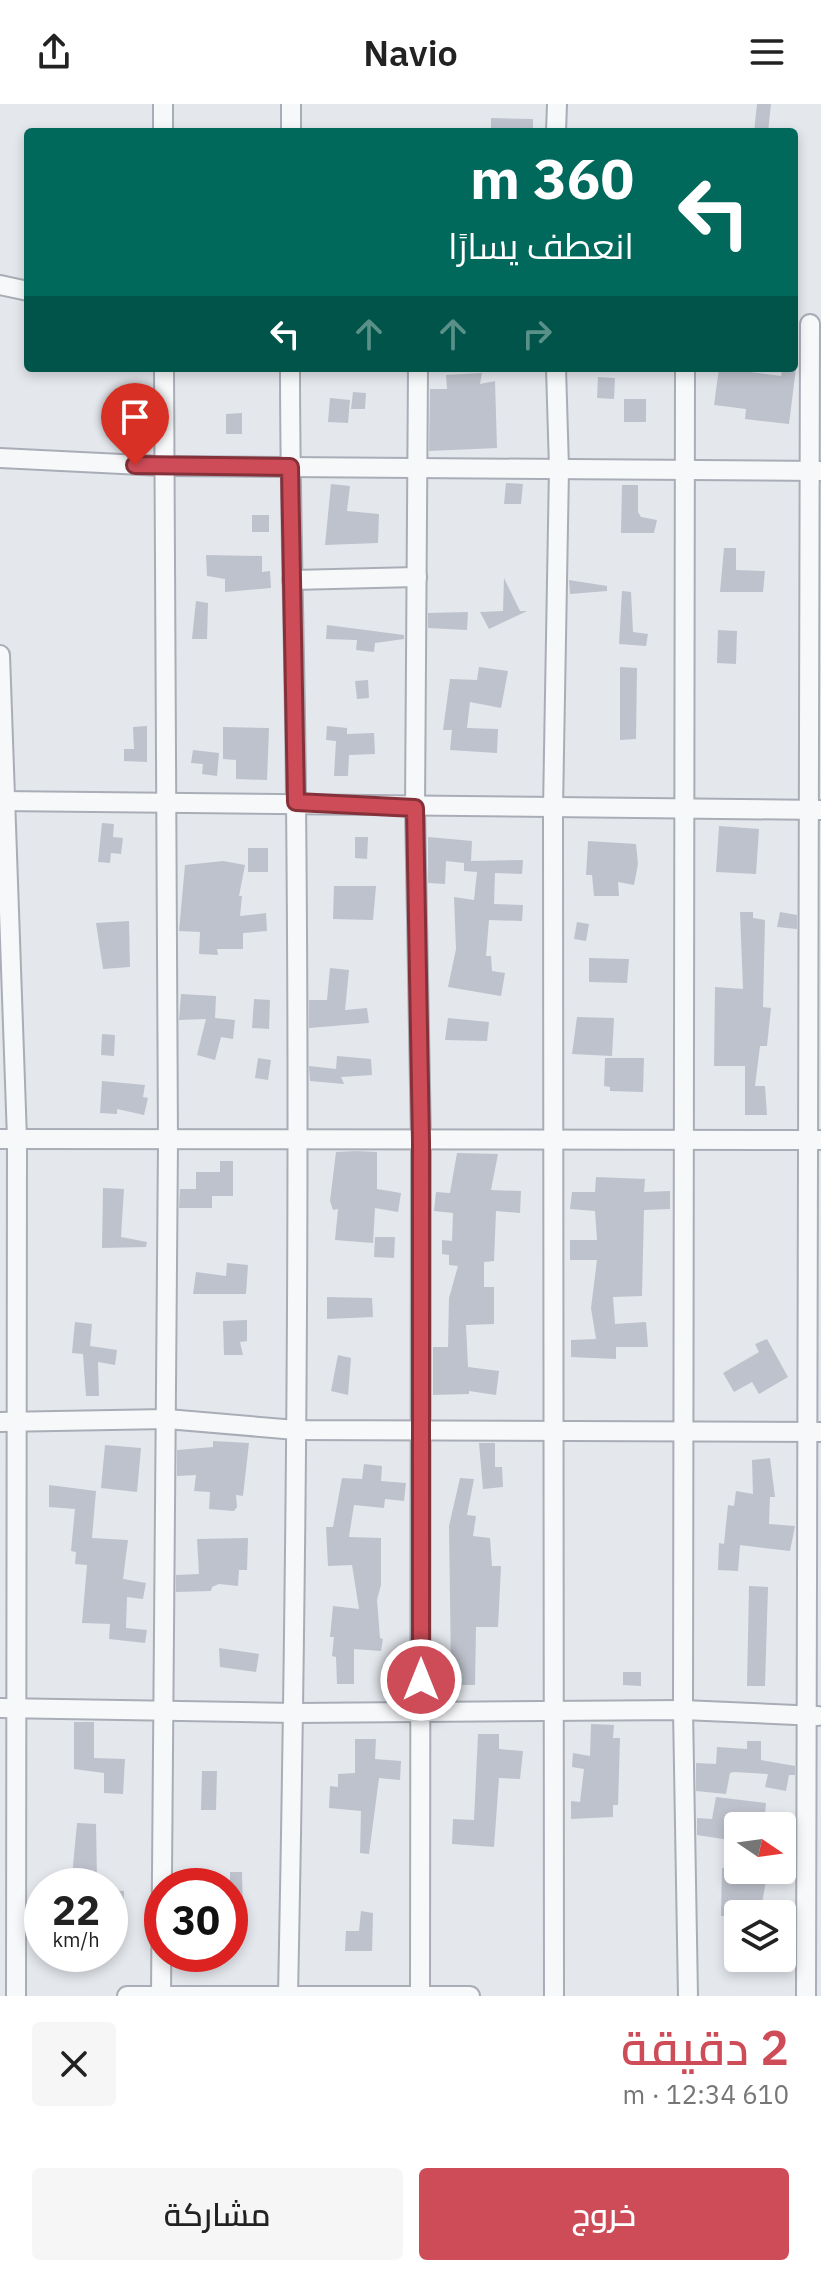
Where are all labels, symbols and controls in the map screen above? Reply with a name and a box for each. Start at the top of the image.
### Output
text: Navio [363,29,458,76]
icon: share [32,30,76,74]
icon: menu [745,30,789,74]
text: 360 m [470,142,634,214]
icon: left [662,160,766,264]
text: انعطف يسارًا [448,222,634,269]
icon: left [263,312,307,356]
icon: ahead [347,312,391,356]
icon: ahead [431,312,475,356]
icon: right [515,312,559,356]
pin [101,383,169,465]
icon: arrive [113,395,157,439]
position arrow [379,1638,463,1722]
north arrow [724,1812,796,1884]
map controls [724,1812,796,1972]
speed limit sign: 30 [144,1868,248,1972]
text: 22 [52,1884,100,1936]
button: layers [724,1900,796,1972]
text: km/h [52,1926,100,1953]
text: 2 دقيقة [621,2016,789,2078]
button: close [32,2022,116,2106]
text: 610 m · 12:34 [623,2077,789,2111]
button: مشاركة [32,2168,403,2260]
button: خروج [419,2168,789,2260]

